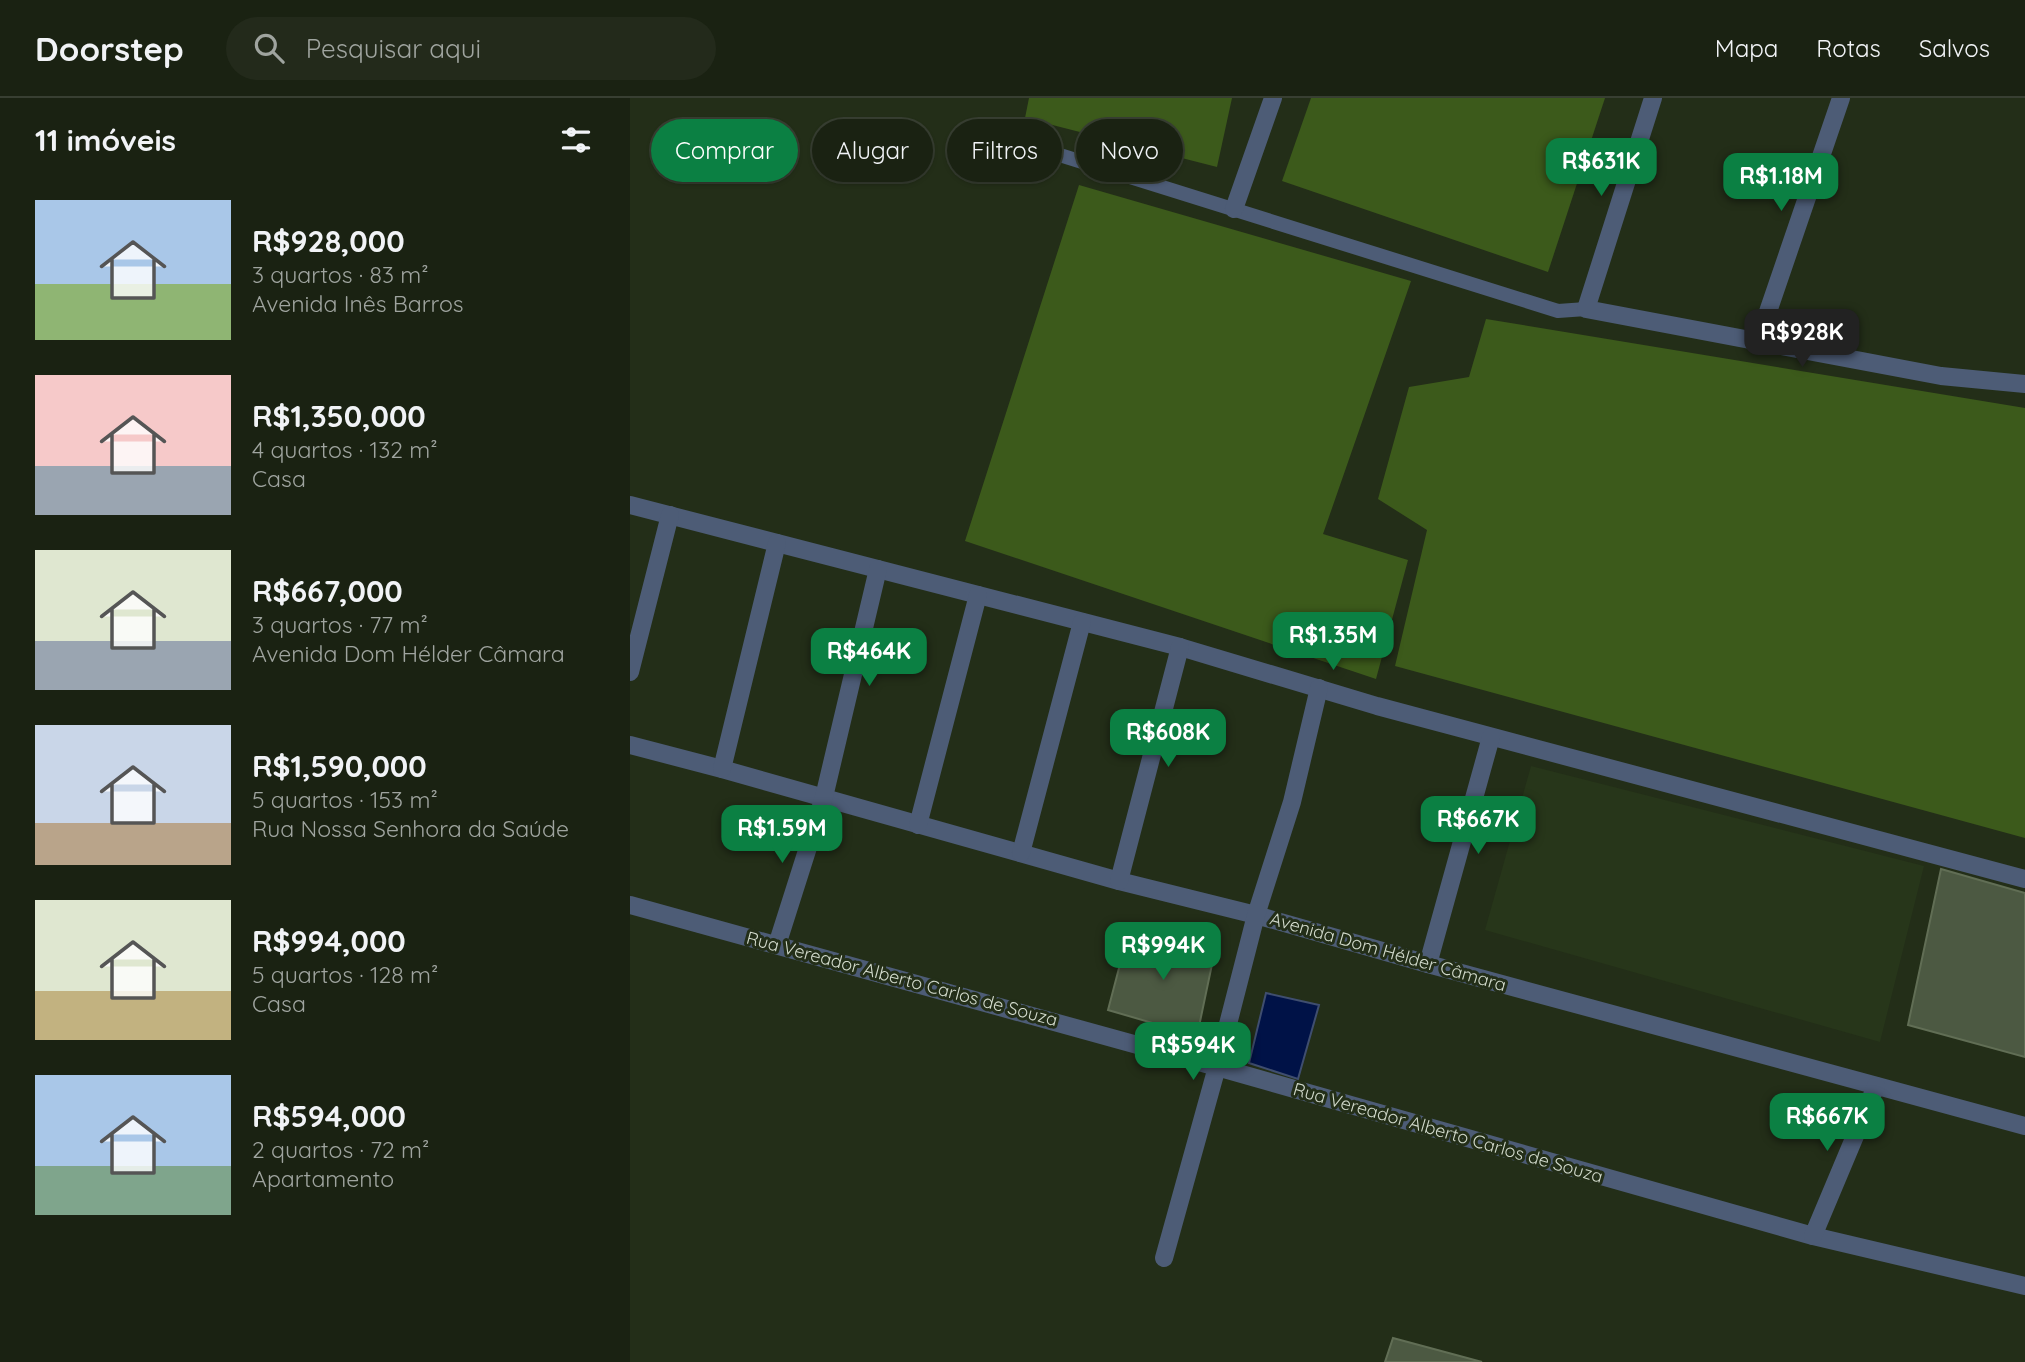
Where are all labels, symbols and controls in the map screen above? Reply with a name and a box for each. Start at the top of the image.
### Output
search box [226,17,716,80]
text: Doorstep [35,28,184,69]
icon: search [250,29,288,67]
text: Pesquisar aqui [306,32,481,65]
text: Mapa [1715,33,1778,63]
text: Rotas [1816,33,1881,63]
text: Salvos [1919,33,1990,63]
chip: Comprar [651,119,798,182]
chip: Alugar [812,119,933,182]
chip: Filtros [947,119,1062,182]
chip: Novo [1076,119,1183,182]
text: 11 imóveis [35,121,176,159]
icon: filters [557,121,595,159]
pin: R$631K [1544,139,1658,198]
text: R$631K [1562,146,1640,175]
pin: R$1.18M [1716,153,1846,213]
text: R$1.18M [1739,161,1823,190]
text: R$928,000 [252,222,405,260]
icon: home [91,228,175,312]
text: 3 quartos · 83 m² [252,260,429,289]
text: Avenida Inês Barros [252,289,464,318]
pin: R$928K [1745,310,1859,369]
text: R$928K [1760,317,1844,346]
text: R$1,350,000 [252,397,426,435]
icon: home [91,403,175,487]
text: 4 quartos · 132 m² [252,435,437,464]
text: Casa [252,464,306,493]
text: R$667,000 [252,572,403,610]
icon: home [91,578,175,662]
text: 3 quartos · 77 m² [252,610,428,639]
pin: R$1.35M [1268,612,1398,672]
text: R$1.35M [1289,620,1377,649]
pin: R$464K [812,628,926,688]
text: R$464K [827,636,911,665]
text: Avenida Dom Hélder Câmara [252,639,565,668]
pin: R$608K [1111,710,1225,769]
text: R$608K [1126,717,1210,746]
text: R$1,590,000 [252,747,427,785]
icon: home [91,753,175,837]
text: 5 quartos · 153 m² [252,785,438,814]
pin: R$667K [1421,796,1535,856]
text: R$667K [1437,804,1519,833]
pin: R$1.59M [717,806,847,865]
text: R$1.59M [737,813,827,842]
text: Rua Nossa Senhora da Saúde [252,814,569,843]
street label: Avenida Dom Hélder Câmara [1267,907,1509,996]
text: R$994,000 [252,922,406,960]
pin: R$994K [1106,922,1220,982]
street label: Rua Vereador Alberto Carlos de Souza [744,926,1060,1031]
icon: home [91,928,175,1012]
text: R$994K [1121,930,1205,959]
text: 5 quartos · 128 m² [252,960,438,989]
text: Casa [252,989,306,1018]
pin: R$594K [1136,1023,1250,1082]
text: R$594K [1151,1030,1235,1059]
street label: Rua Vereador Alberto Carlos de Souza [1291,1077,1606,1188]
pin: R$667K [1770,1094,1884,1153]
text: R$594,000 [252,1097,406,1135]
text: R$667K [1786,1101,1868,1130]
icon: home [91,1103,175,1187]
text: 2 quartos · 72 m² [252,1135,429,1164]
text: Apartamento [252,1164,394,1193]

